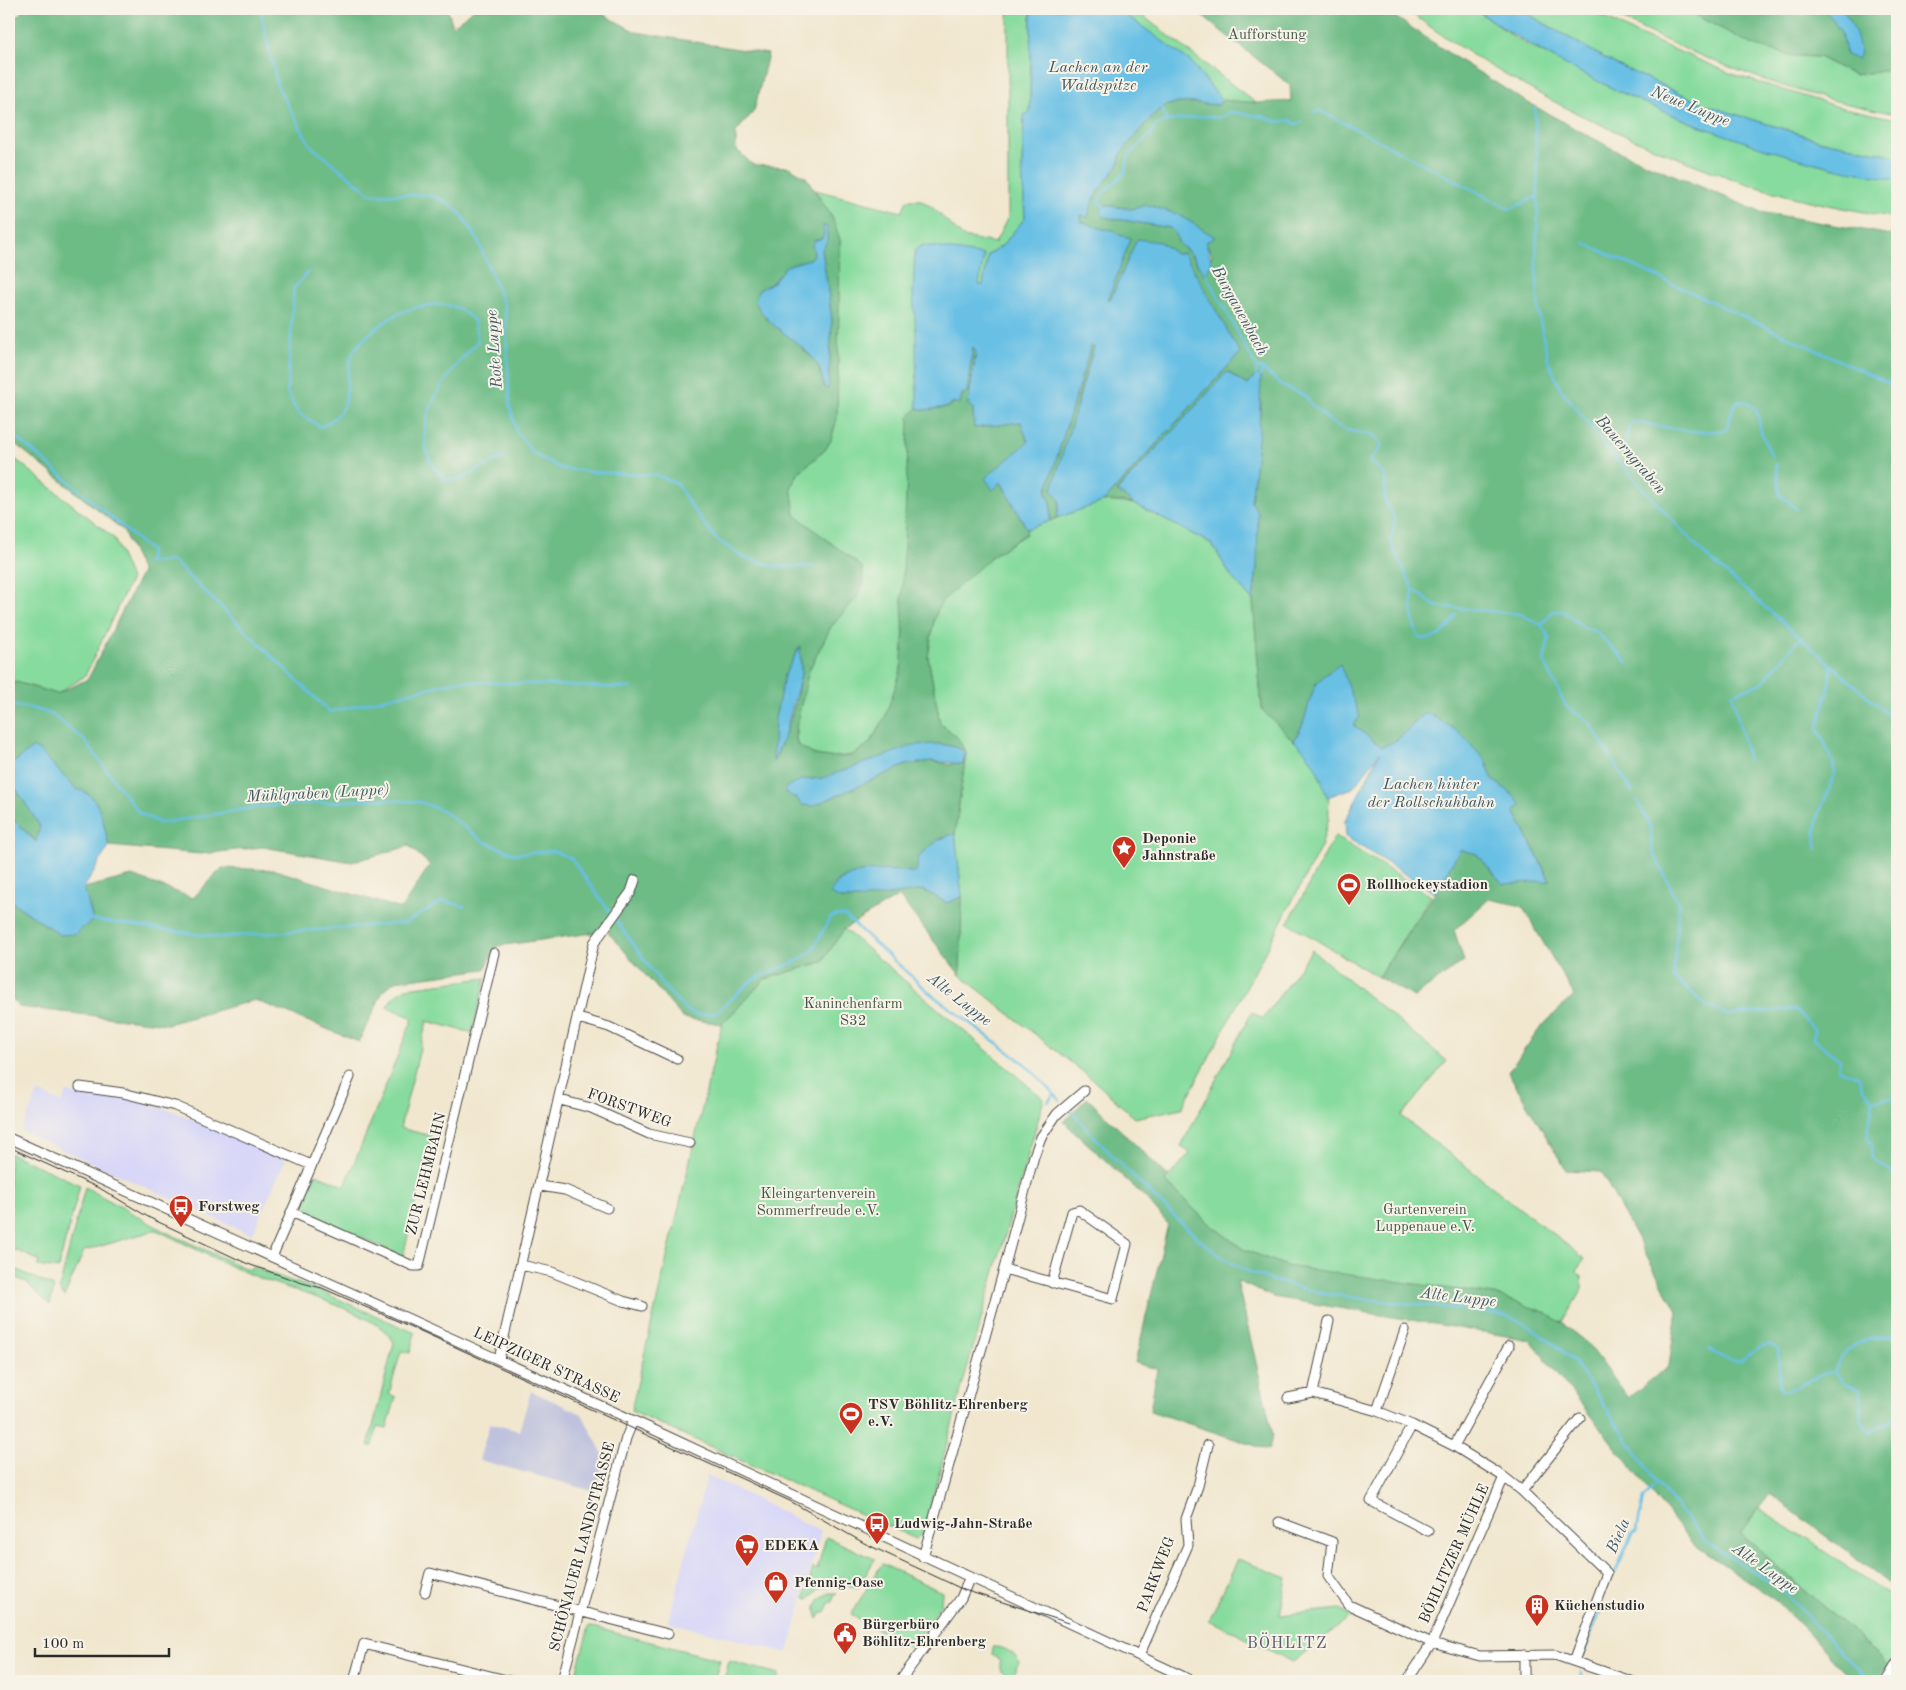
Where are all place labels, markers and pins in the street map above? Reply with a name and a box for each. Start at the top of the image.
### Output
place label: Deponie Jahnstraße [1142,832,1216,864]
place icon: Deponie Jahnstraße [1111,835,1137,869]
sports icon: Rollhockeystadion [1336,872,1362,906]
place label: Rollhockeystadion [1366,878,1488,893]
bus stop icon: Forstweg [168,1194,194,1228]
place label: Forstweg [198,1200,260,1215]
place label: TSV Böhlitz-Ehrenberg e.V. [868,1398,1029,1430]
sports icon: TSV Böhlitz-Ehrenberg e.V. [838,1401,864,1435]
bus stop icon: Ludwig-Jahn-Straße [864,1511,890,1545]
place label: Ludwig-Jahn-Straße [894,1517,1033,1532]
supermarket icon: EDEKA [734,1533,760,1567]
place label: EDEKA [764,1539,819,1554]
shop icon: Pfennig-Oase [763,1570,789,1604]
place label: Pfennig-Oase [794,1576,884,1591]
building icon: Küchenstudio [1524,1593,1550,1627]
place label: Küchenstudio [1554,1599,1645,1614]
place label: Bürgerbüro Böhlitz-Ehrenberg [862,1618,987,1650]
public building icon: Bürgerbüro Böhlitz-Ehrenberg [832,1621,858,1655]

